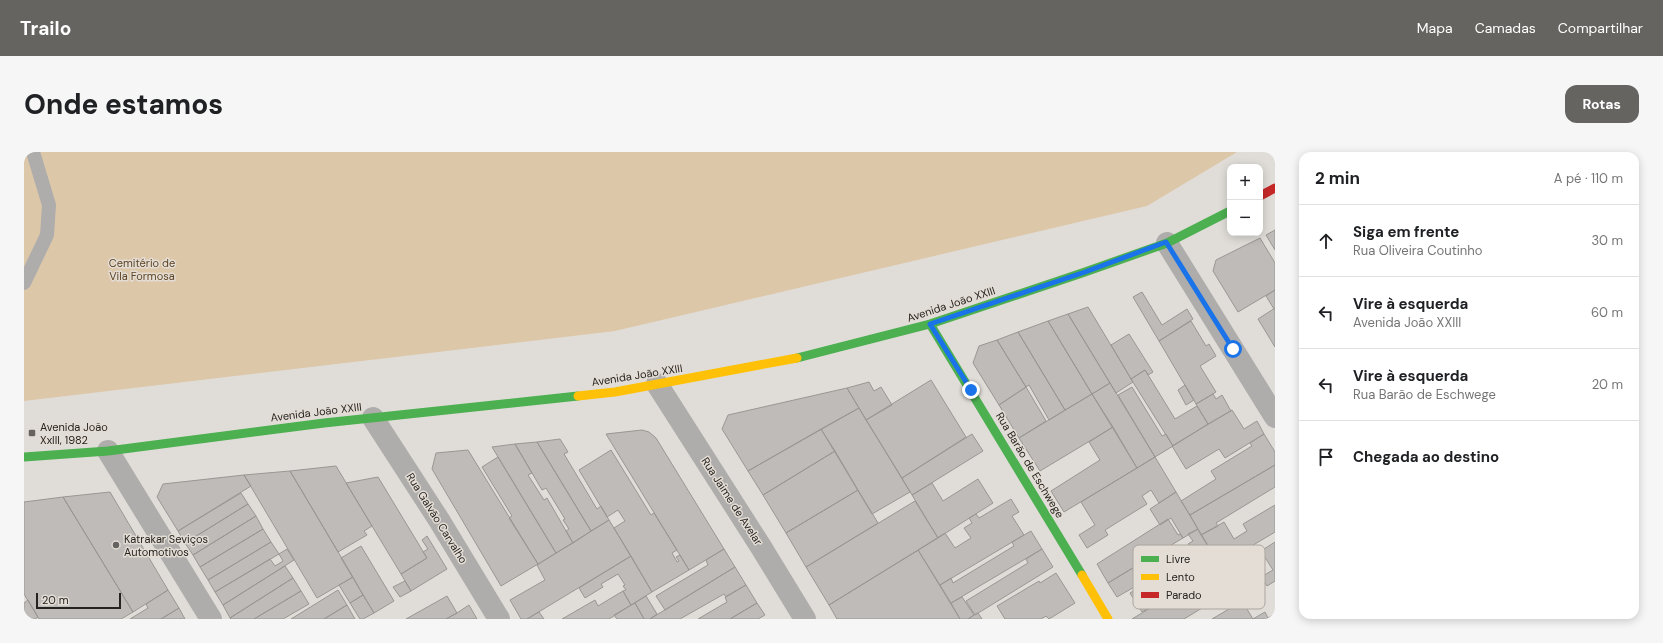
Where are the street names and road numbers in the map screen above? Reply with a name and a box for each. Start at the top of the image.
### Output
street label: Avenida João XXIII [905,283,997,325]
street label: Avenida João XXIII [591,361,683,389]
street label: Avenida João XXIII [270,399,362,425]
street label: Rua Barão de Eschwege [993,410,1067,520]
street label: Rua Jaime de Avelar [698,454,766,548]
street label: Rua Galvão Carvalho [403,470,471,566]

